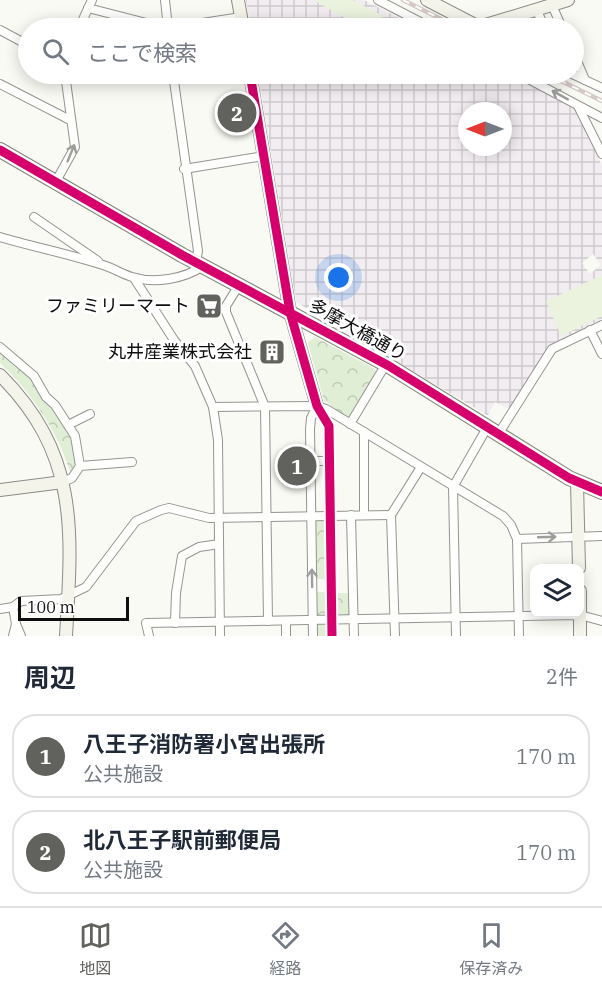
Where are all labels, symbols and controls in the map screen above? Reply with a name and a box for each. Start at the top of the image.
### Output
search box [18,18,584,84]
icon: search [39,35,72,68]
text: ここで検索 [87,38,197,67]
one-way arrow [552,89,570,100]
pin: 2 [218,90,256,136]
north arrow [458,102,512,156]
one-way arrow [66,144,77,162]
your location [324,263,353,292]
supermarket icon: ファミリーマート [194,291,224,321]
street label: 多摩大橋通り [305,293,411,366]
place label: ファミリーマート [46,294,190,317]
building icon: 丸井産業株式会社 [257,337,287,367]
place label: 丸井産業株式会社 [108,340,252,363]
pin: 1 [278,444,316,488]
one-way arrow [537,532,557,543]
map controls [530,564,584,618]
button: layers [530,564,584,618]
one-way arrow [306,568,318,588]
scale bar [18,594,129,622]
text: 100 m [27,597,75,617]
text: 周辺 [24,660,76,694]
text: 2件 [546,663,578,690]
text: 八王子消防署小宮出張所 [83,729,325,758]
text: 1 [40,743,52,770]
text: 170 m [516,743,576,770]
text: 公共施設 [83,760,163,787]
text: 北八王子駅前郵便局 [83,825,281,854]
text: 2 [40,839,52,866]
text: 170 m [516,839,576,866]
text: 公共施設 [83,856,163,883]
tab: 地図 [79,919,112,979]
tab: 経路 [269,919,302,979]
tab: 保存済み [459,919,523,979]

